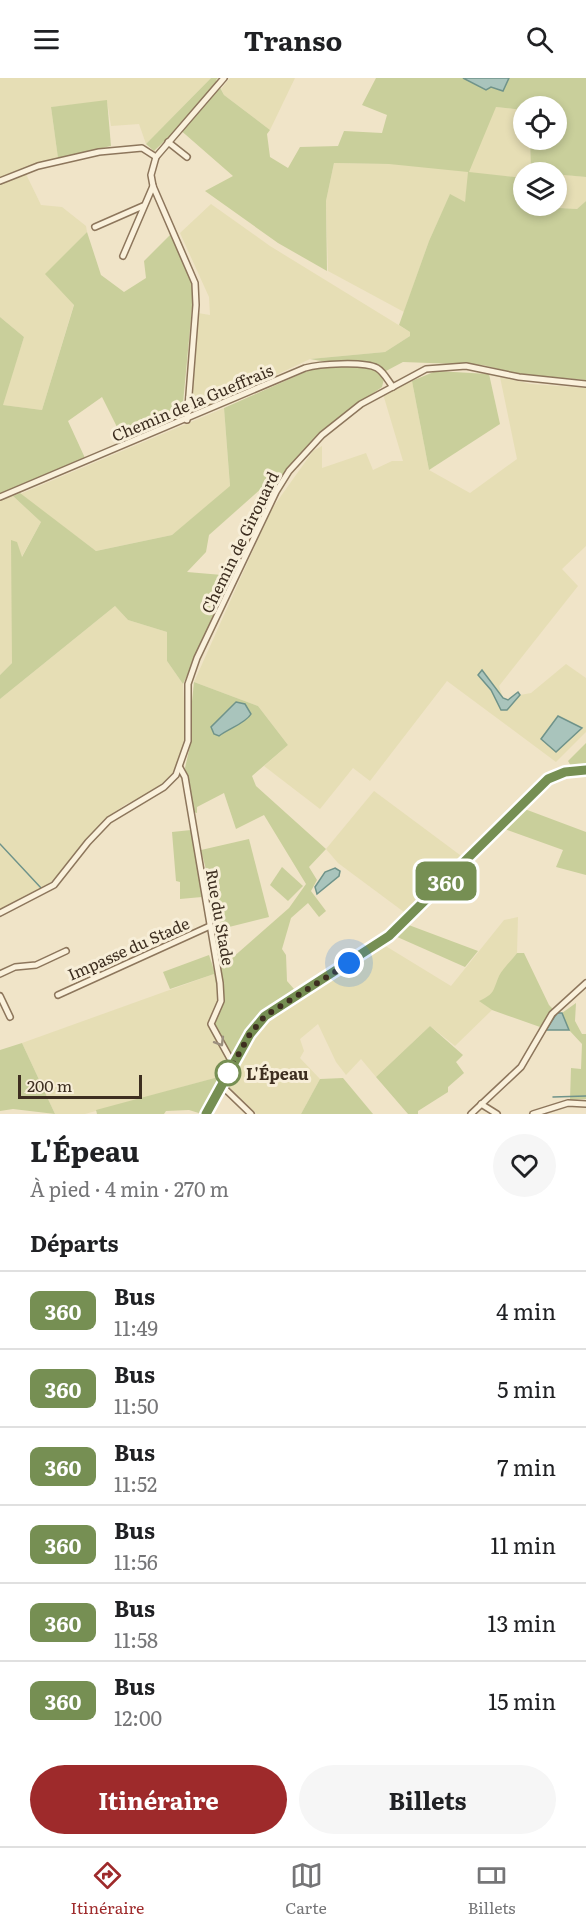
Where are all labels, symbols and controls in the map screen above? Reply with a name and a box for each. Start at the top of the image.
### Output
text: Transo [244,19,342,59]
icon: menu [30,23,63,56]
icon: search [523,23,556,56]
map controls [513,96,567,216]
button: locate [513,96,567,150]
button: layers [513,162,567,216]
street label: Chemin de la Gueffrais [108,357,276,447]
street label: Chemin de Girouard [194,467,284,617]
line badge: 360 [412,862,480,900]
text: 360 [428,866,464,897]
street label: Rue du Stade [201,867,241,967]
street label: Impasse du Stade [63,910,193,986]
your location [334,948,364,978]
one-way arrow [213,1036,224,1046]
marker: L'Épeau [215,1060,241,1086]
place label: L'Épeau [246,1061,309,1085]
scale bar [18,1072,142,1100]
text: 200 m [27,1073,72,1097]
text: L'Épeau [30,1129,140,1171]
button: heart [493,1134,556,1197]
text: À pied · 4 min · 270 m [30,1173,229,1203]
text: Départs [30,1226,119,1259]
text: Bus [114,1279,155,1312]
text: 4 min [496,1294,556,1327]
text: 360 [45,1295,81,1326]
text: 11:49 [114,1312,158,1342]
text: Bus [114,1357,155,1390]
text: 5 min [497,1372,556,1405]
text: 360 [45,1373,81,1404]
text: 11:50 [114,1390,159,1420]
text: Bus [114,1435,155,1468]
text: 7 min [497,1450,556,1483]
text: 360 [45,1451,81,1482]
text: 11:52 [114,1468,157,1498]
text: Bus [114,1513,155,1546]
text: 11 min [490,1528,556,1561]
text: 360 [45,1529,81,1560]
text: 11:56 [114,1546,158,1576]
text: Bus [114,1591,155,1624]
text: 13 min [487,1606,556,1639]
text: 360 [45,1607,81,1638]
text: 11:58 [114,1624,158,1654]
text: Bus [114,1669,155,1702]
text: 15 min [488,1684,556,1717]
text: 360 [45,1685,81,1716]
text: 12:00 [114,1702,162,1732]
button: Itinéraire [30,1765,287,1834]
button: Billets [299,1765,556,1834]
tab: Itinéraire [70,1859,144,1919]
tab: Carte [285,1859,327,1919]
tab: Billets [468,1859,516,1919]

